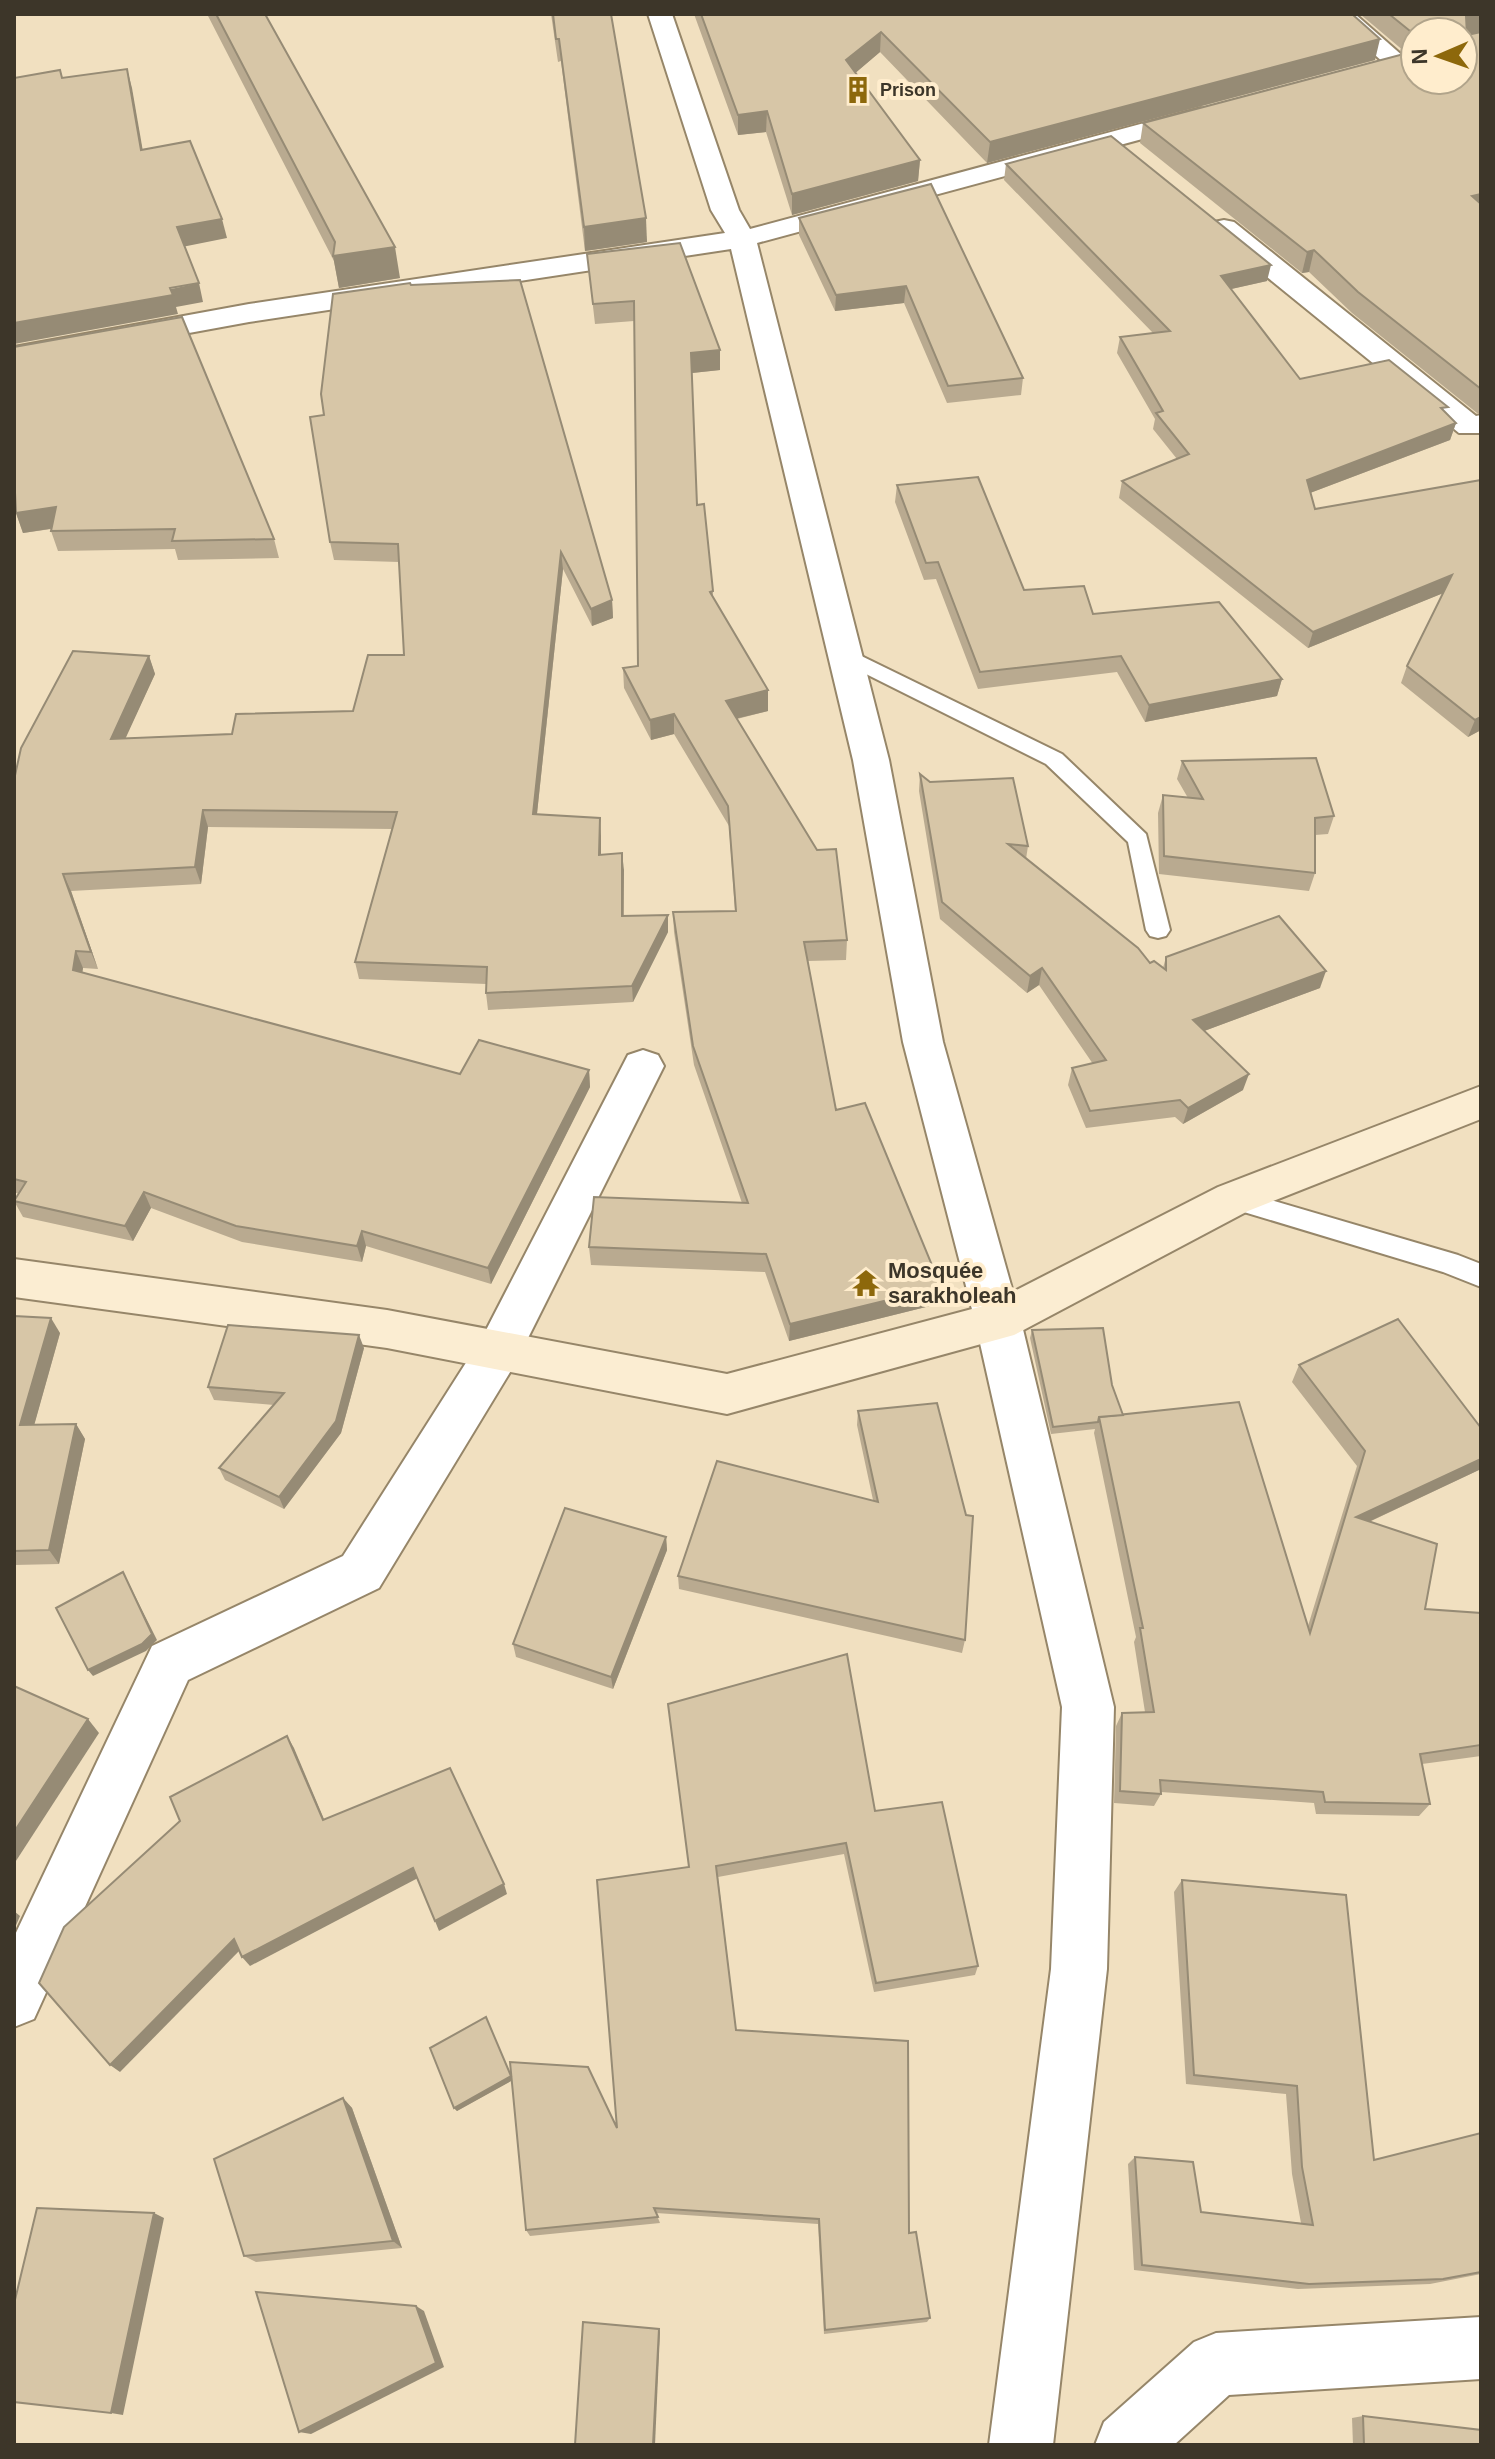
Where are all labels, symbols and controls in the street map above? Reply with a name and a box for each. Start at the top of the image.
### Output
north arrow [1399,16,1479,96]
text: N [1407,48,1432,65]
building icon: Prison [843,75,873,105]
place label: Prison [880,80,936,100]
place label: Mosquée sarakholeah [888,1258,1016,1308]
temple icon: Mosquée sarakholeah [851,1268,881,1298]

